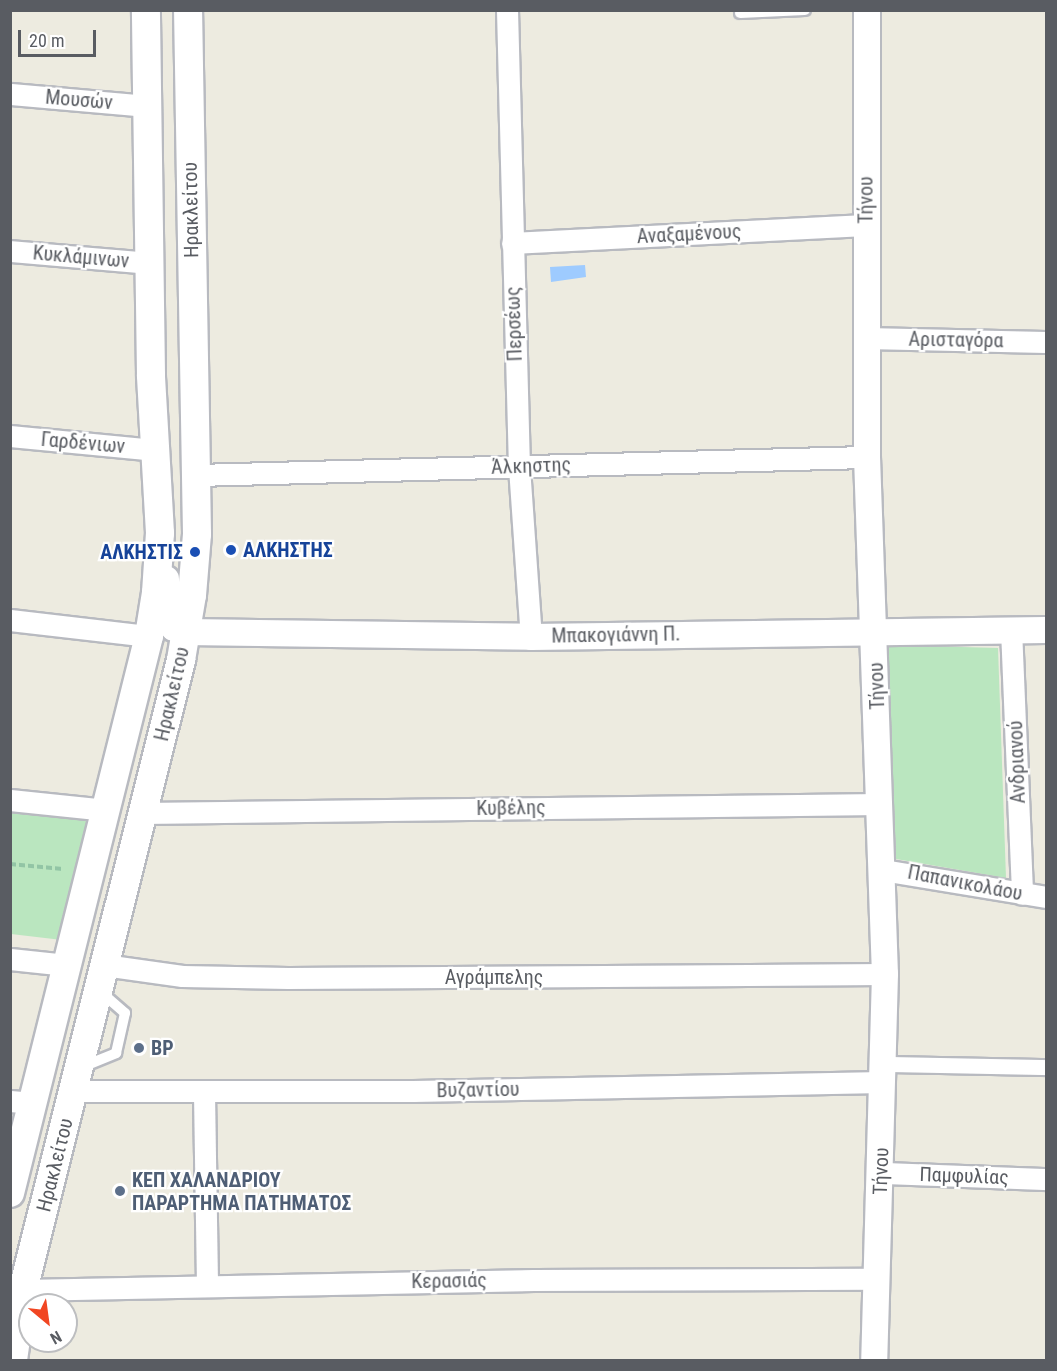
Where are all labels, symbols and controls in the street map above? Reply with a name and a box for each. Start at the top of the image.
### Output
scale bar [21,18,99,56]
text: 20 m [29,30,64,51]
street label: Μουσών [44,85,114,115]
street label: Ηρακλείτου [178,162,204,258]
street label: Τήνου [854,176,878,224]
street label: Αναξαμένους [636,219,742,249]
street label: Κυκλάμινων [32,241,130,273]
street label: Περσέως [501,286,527,362]
street label: Αρισταγόρα [908,327,1004,353]
street label: Γαρδένιων [40,427,126,459]
street label: Άλκηστης [491,453,571,479]
place label: ΑΛΚΗΣΤΗΣ [243,538,333,562]
place label: ΑΛΚΗΣΤΙΣ [100,540,183,564]
marker: ΑΛΚΗΣΤΗΣ [224,543,238,557]
marker: ΑΛΚΗΣΤΙΣ [188,545,202,559]
street label: Μπακογιάννη Π. [551,622,681,648]
street label: Ηρακλείτου [150,645,194,743]
street label: Τήνου [864,662,890,710]
street label: Ανδριανού [1004,720,1030,804]
street label: Κυβέλης [476,795,546,821]
street label: Παπανικολάου [906,860,1024,906]
street label: Αγράμπελης [445,965,543,989]
place label: BP [151,1036,174,1060]
marker: BP [132,1041,146,1055]
street label: Βυζαντίου [436,1077,520,1103]
street label: Ηρακλείτου [32,1116,78,1214]
street label: Τήνου [868,1147,894,1195]
street label: Παμφυλίας [919,1162,1009,1190]
place label: ΚΕΠ ΧΑΛΑΝΔΡΙΟΥ ΠΑΡΑΡΤΗΜΑ ΠΑΤΗΜΑΤΟΣ [132,1168,351,1215]
marker: ΚΕΠ ΧΑΛΑΝΔΡΙΟΥ ΠΑΡΑΡΤΗΜΑ ΠΑΤΗΜΑΤΟΣ [113,1184,127,1198]
street label: Κερασιάς [411,1268,487,1294]
north arrow [18,1293,78,1353]
text: N [47,1327,65,1348]

